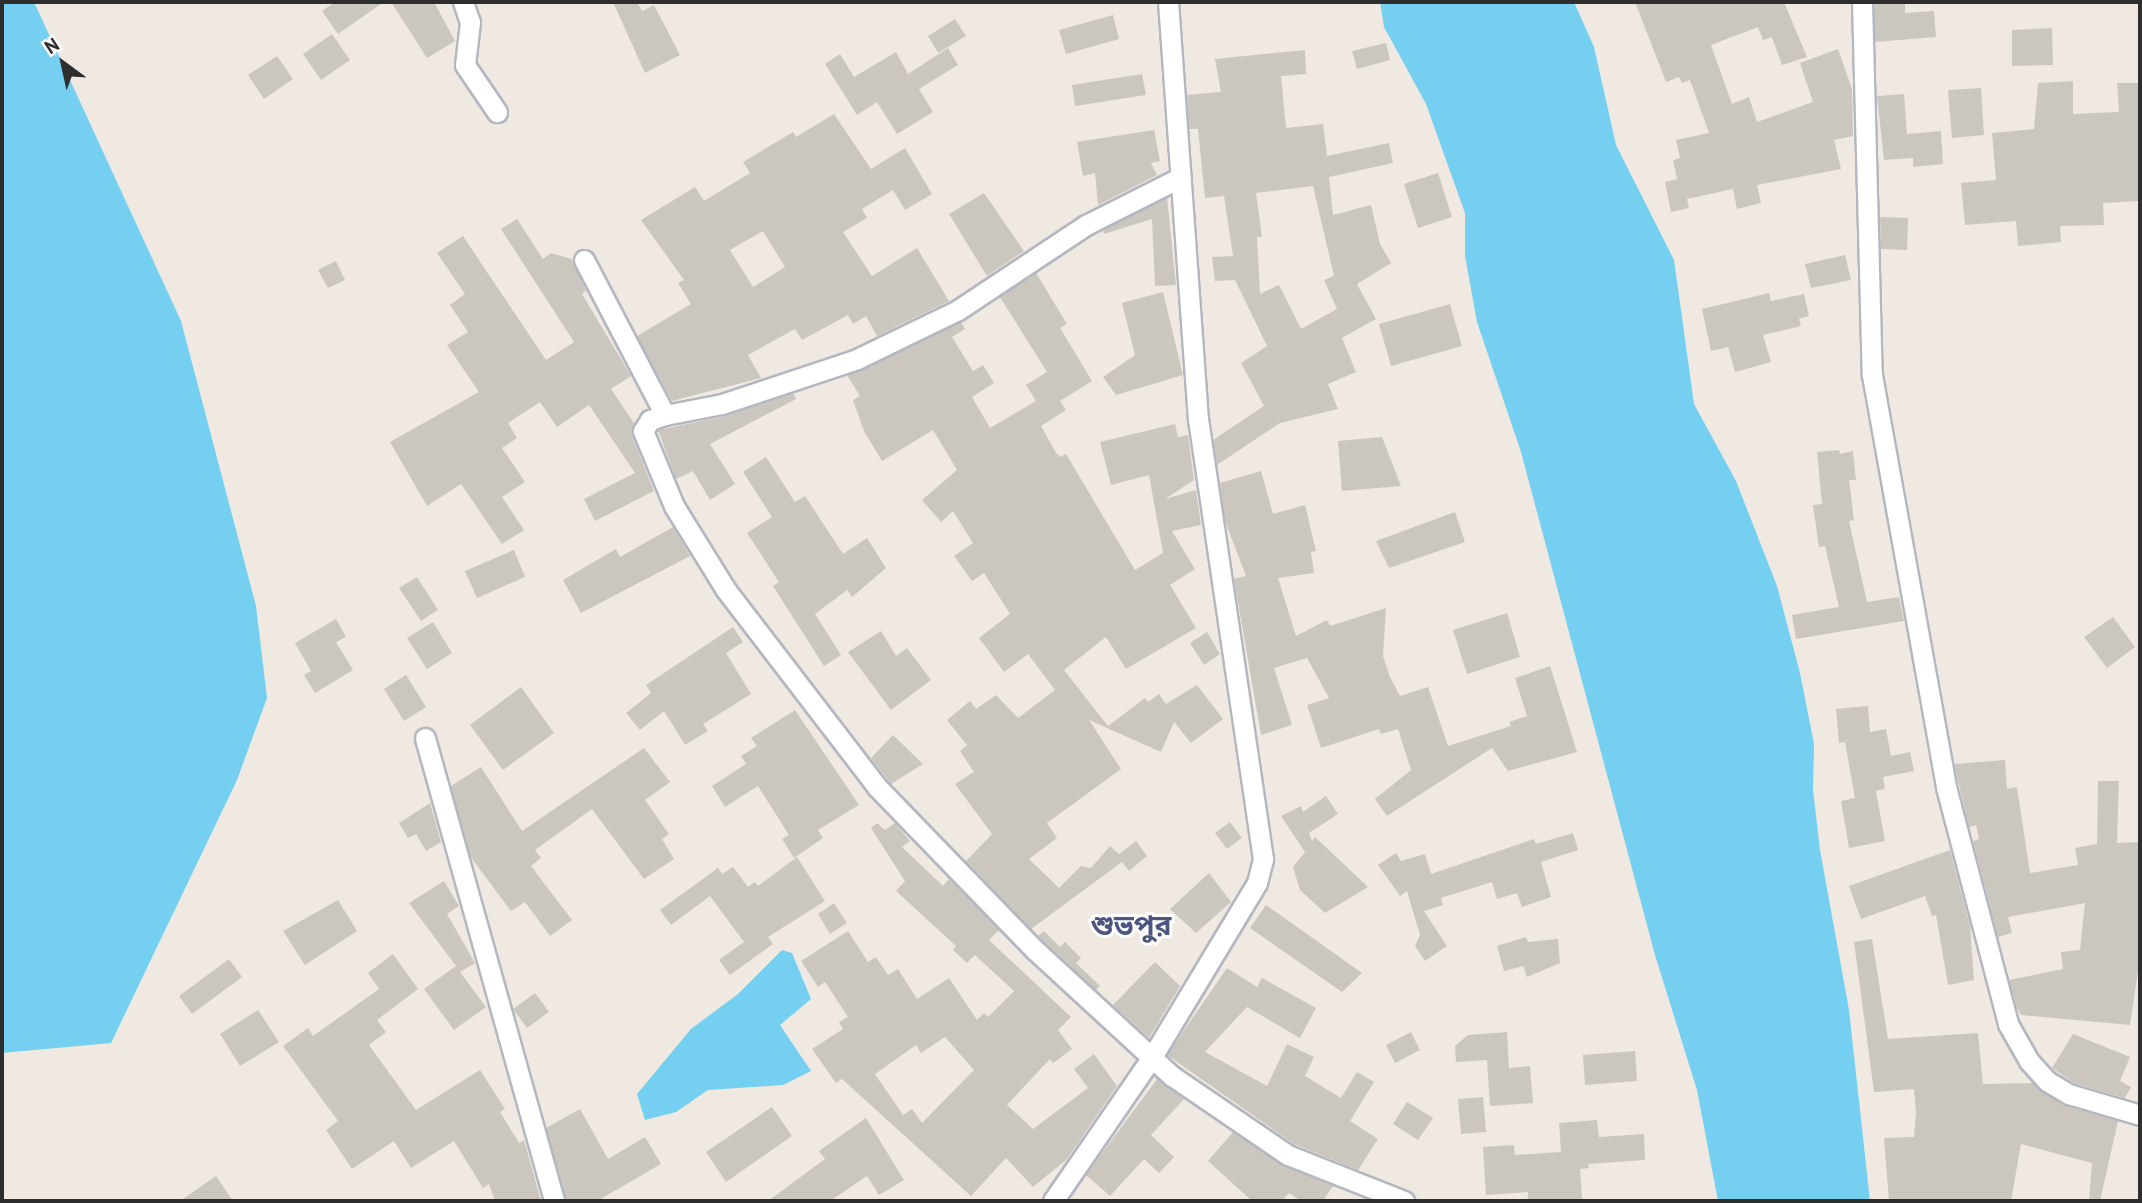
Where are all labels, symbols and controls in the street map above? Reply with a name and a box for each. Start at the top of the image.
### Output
north arrow [28,28,98,98]
text: N [40,32,63,59]
district label: শুভপুর [1091,908,1171,942]

